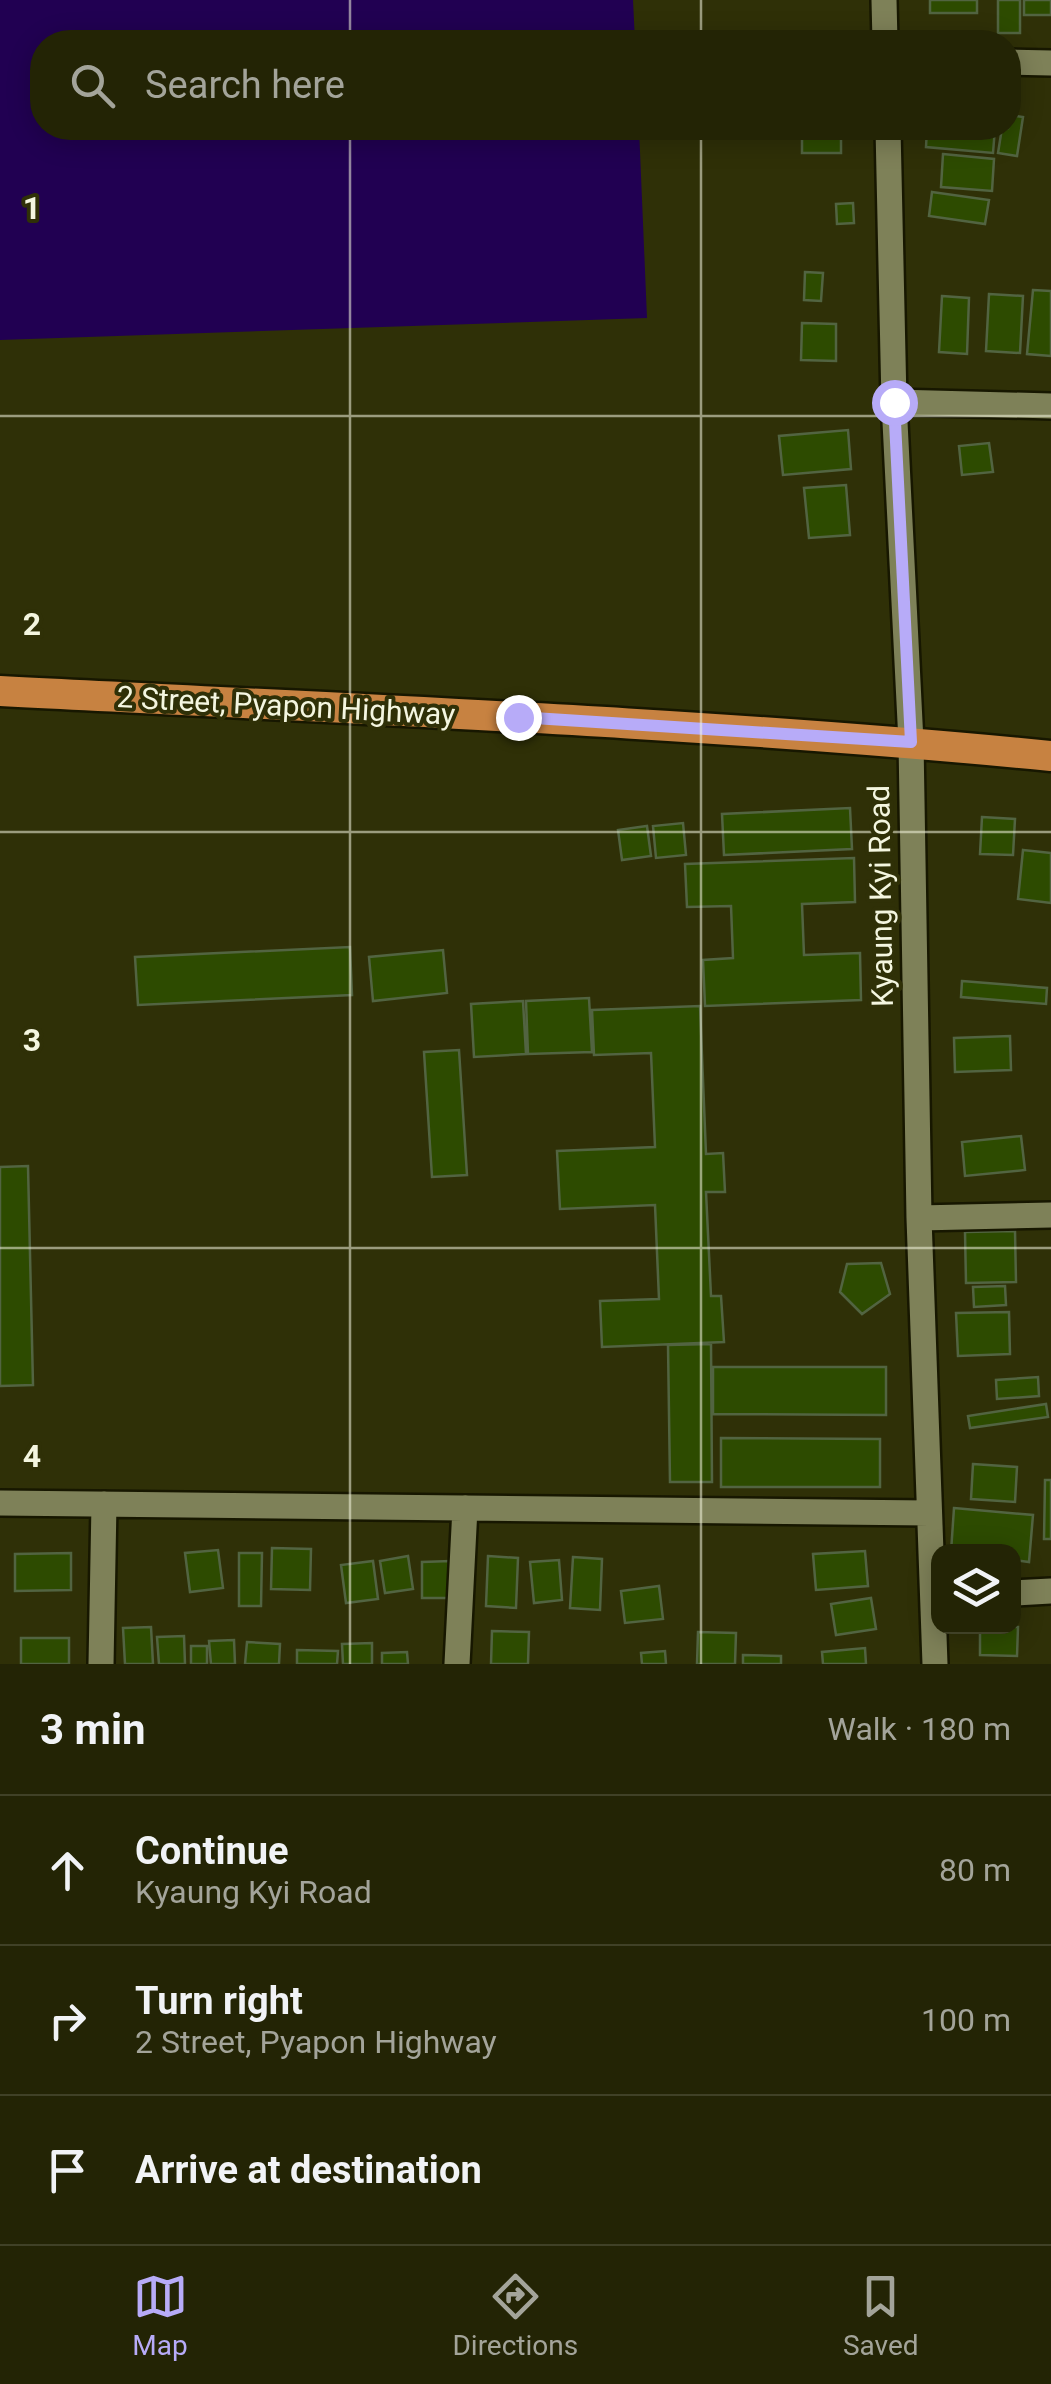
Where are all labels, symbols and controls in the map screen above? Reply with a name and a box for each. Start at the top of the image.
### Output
search box [30,30,1021,140]
icon: search [65,58,120,113]
text: Search here [145,63,345,107]
text: 1 [23,189,41,227]
route start [872,380,918,426]
text: 2 [23,605,41,643]
street label: 2 Street, Pyapon Highway [116,679,456,732]
route end [496,695,542,741]
street label: Kyaung Kyi Road [861,785,900,1007]
text: 3 [23,1021,41,1059]
text: 4 [23,1437,41,1475]
map controls [931,1544,1021,1634]
button: layers [931,1544,1021,1634]
text: 3 min [40,1705,146,1754]
text: Walk · 180 m [828,1710,1011,1748]
text: Continue [135,1829,289,1873]
icon: ahead [40,1843,95,1898]
text: 80 m [939,1851,1011,1889]
text: Kyaung Kyi Road [135,1873,372,1911]
text: Turn right [135,1979,303,2023]
icon: right [40,1993,95,2048]
text: 100 m [921,2001,1011,2039]
text: 2 Street, Pyapon Highway [135,2023,497,2061]
icon: arrive [40,2143,95,2198]
text: Arrive at destination [135,2148,482,2192]
tab: Map [132,2269,188,2362]
tab: Directions [452,2269,578,2362]
tab: Saved [843,2269,919,2362]

